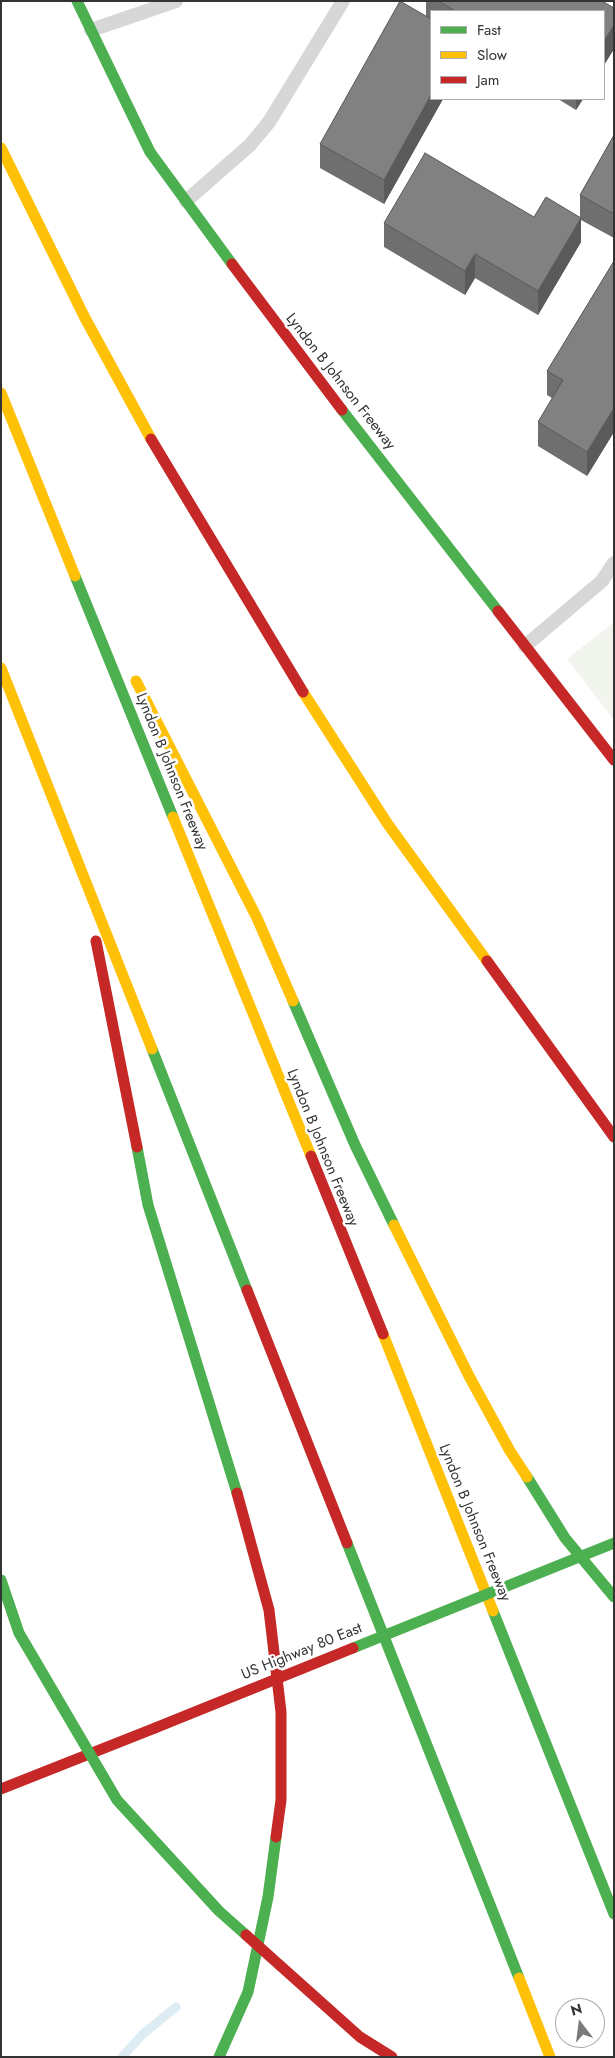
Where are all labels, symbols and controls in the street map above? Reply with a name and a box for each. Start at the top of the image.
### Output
legend [430,10,605,100]
text: Fast [477,19,501,41]
text: Slow [477,44,507,66]
text: Jam [477,69,500,91]
street label: Lyndon B Johnson Freeway [281,310,399,454]
street label: Lyndon B Johnson Freeway [131,691,211,853]
street label: Lyndon B Johnson Freeway [282,1067,362,1229]
street label: Lyndon B Johnson Freeway [434,1442,514,1604]
street label: US Highway 80 East [239,1620,365,1684]
north arrow [555,1998,605,2048]
text: N [568,1998,584,2021]

